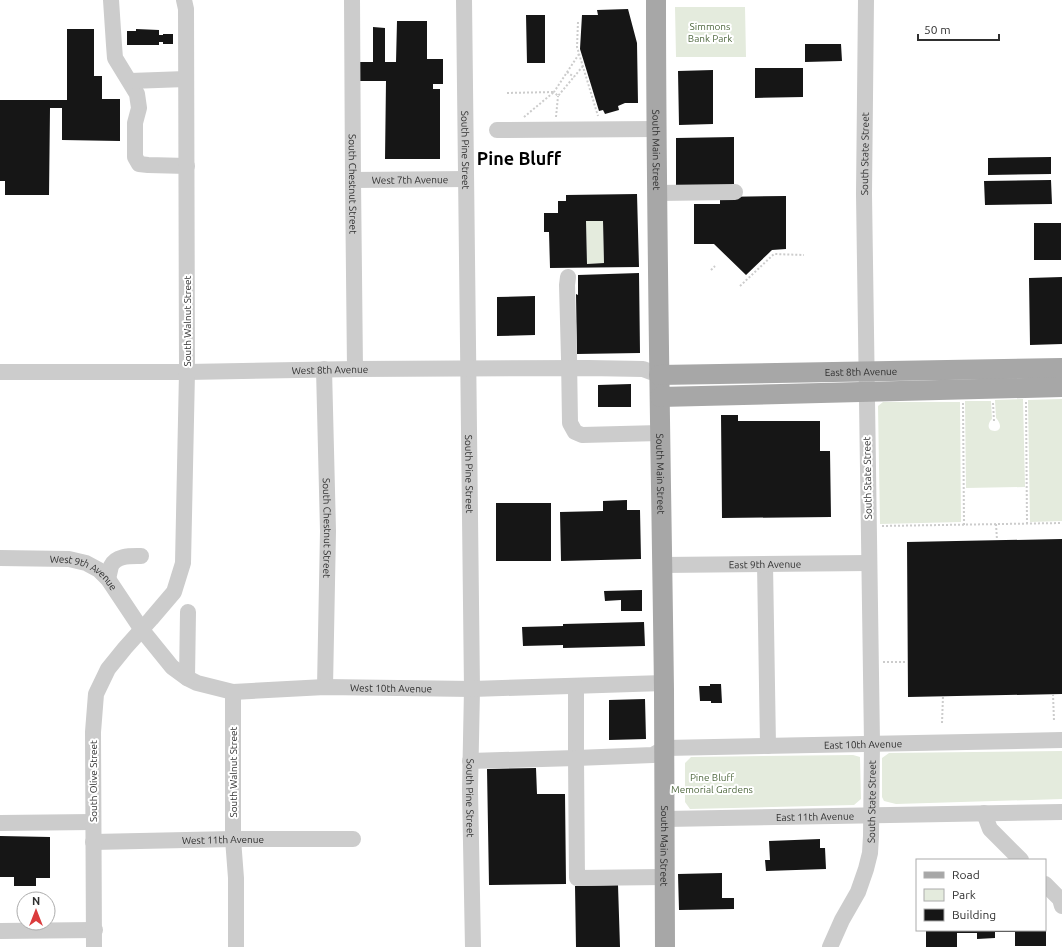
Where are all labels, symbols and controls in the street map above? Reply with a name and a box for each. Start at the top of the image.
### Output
scale bar [918,16,999,42]
park label: Simmons Bank Park [688,21,732,44]
text: 50 m [924,23,951,36]
street label: South Main Street [650,109,662,191]
street label: South Pine Street [459,111,471,189]
street label: South State Street [859,112,871,195]
street label: South Chestnut Street [347,134,359,234]
district label: Pine Bluff [477,148,561,168]
street label: West 7th Avenue [372,174,448,186]
street label: South Walnut Street [182,275,193,367]
street label: West 8th Avenue [292,364,368,376]
street label: East 8th Avenue [825,366,897,378]
street label: South Main Street [654,433,666,515]
street label: South Pine Street [463,435,475,513]
street label: South State Street [861,437,874,519]
street label: South Chestnut Street [321,478,333,578]
street label: West 9th Avenue [50,554,119,593]
street label: East 9th Avenue [729,559,801,570]
street label: West 10th Avenue [350,682,432,694]
street label: South Walnut Street [228,726,239,818]
street label: East 10th Avenue [824,738,902,751]
street label: South Olive Street [88,740,99,822]
street label: South Pine Street [464,758,476,837]
street label: South State Street [866,760,878,843]
park label: Pine Bluff Memorial Gardens [671,772,753,795]
street label: South Main Street [658,805,670,886]
street label: East 11th Avenue [776,811,854,823]
street label: West 11th Avenue [182,834,264,846]
legend [916,859,1046,931]
text: Road [952,868,980,881]
text: Park [952,888,976,901]
north arrow [16,891,56,931]
text: N [32,895,40,907]
text: Building [952,908,996,921]

